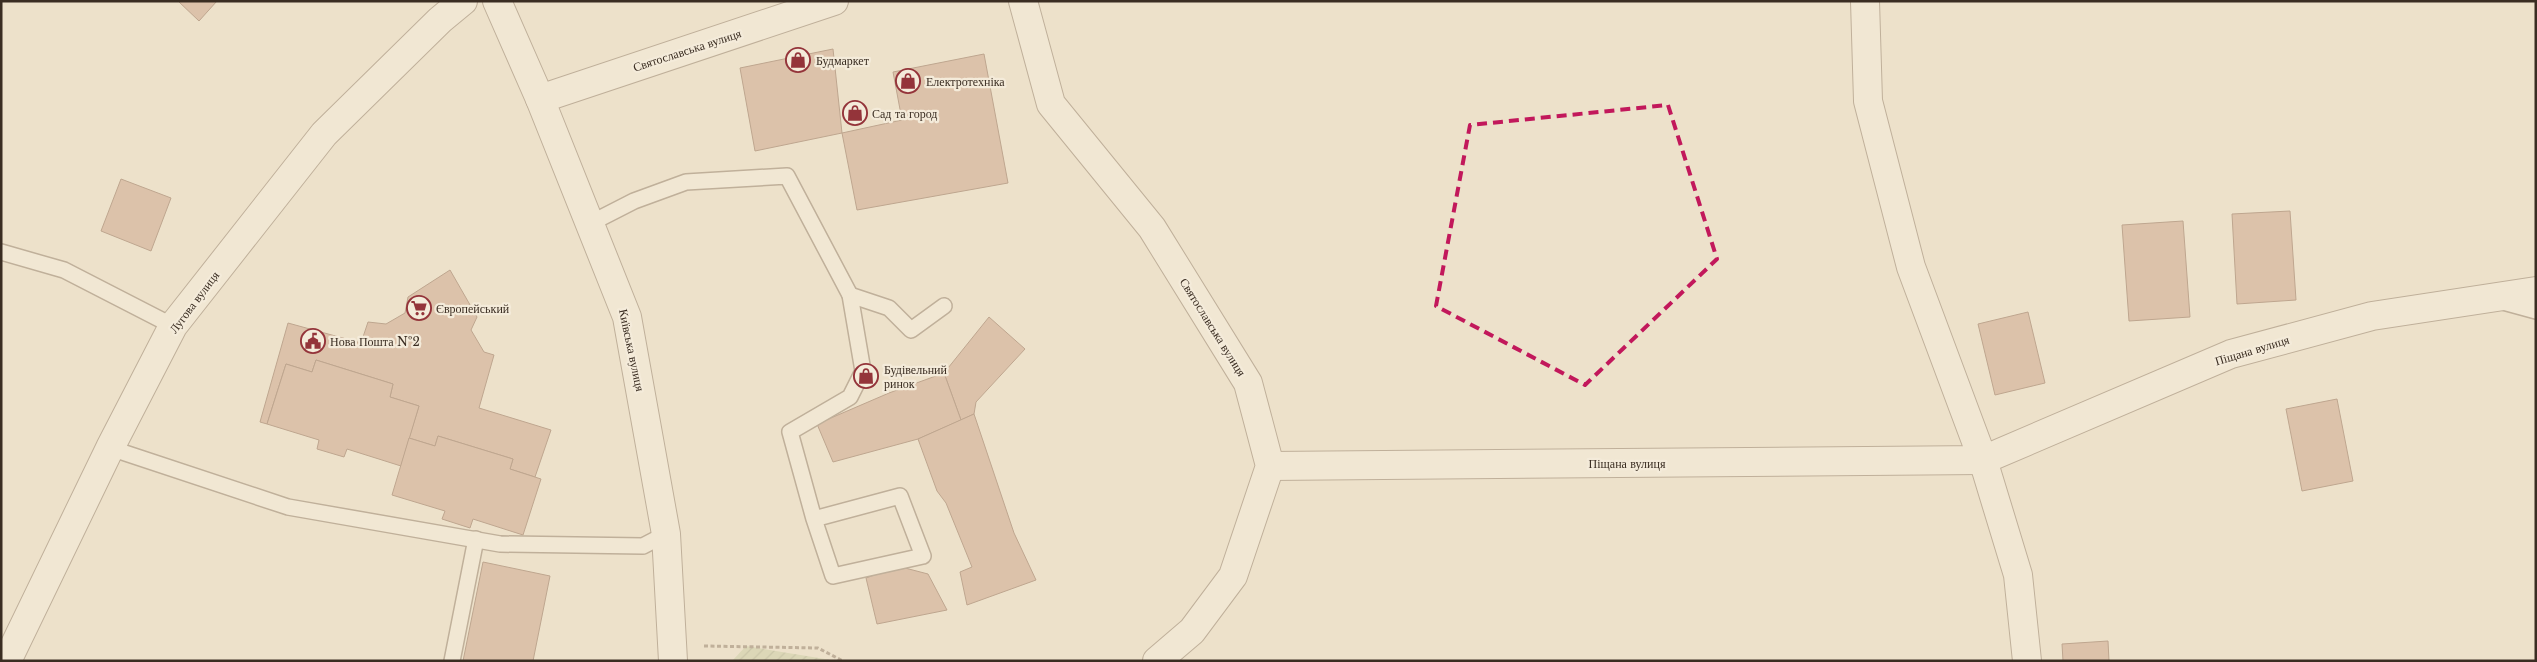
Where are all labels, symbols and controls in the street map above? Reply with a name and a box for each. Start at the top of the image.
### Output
street label: Святославська вулиця [631,25,743,75]
shop icon: Будмаркет [785,47,811,73]
place label: Будмаркет [816,53,870,68]
shop icon: Електротехніка [895,68,921,94]
place label: Електротехніка [926,74,1005,89]
shop icon: Сад та город [842,100,868,126]
place label: Сад та город [872,106,937,121]
street label: Лугова вулиця [166,268,222,336]
street label: Святославська вулиця [1177,275,1250,379]
supermarket icon: Європейський [406,295,432,321]
place label: Європейський [436,301,510,316]
street label: Київська вулиця [616,308,648,393]
public building icon: Нова Пошта №2 [300,328,326,354]
street label: Піщана вулиця [2213,331,2291,368]
place label: Нова Пошта №2 [330,334,420,349]
place label: Будівельний ринок [884,362,948,391]
shop icon: Будівельний ринок [853,363,879,389]
street label: Піщана вулиця [1589,456,1666,471]

